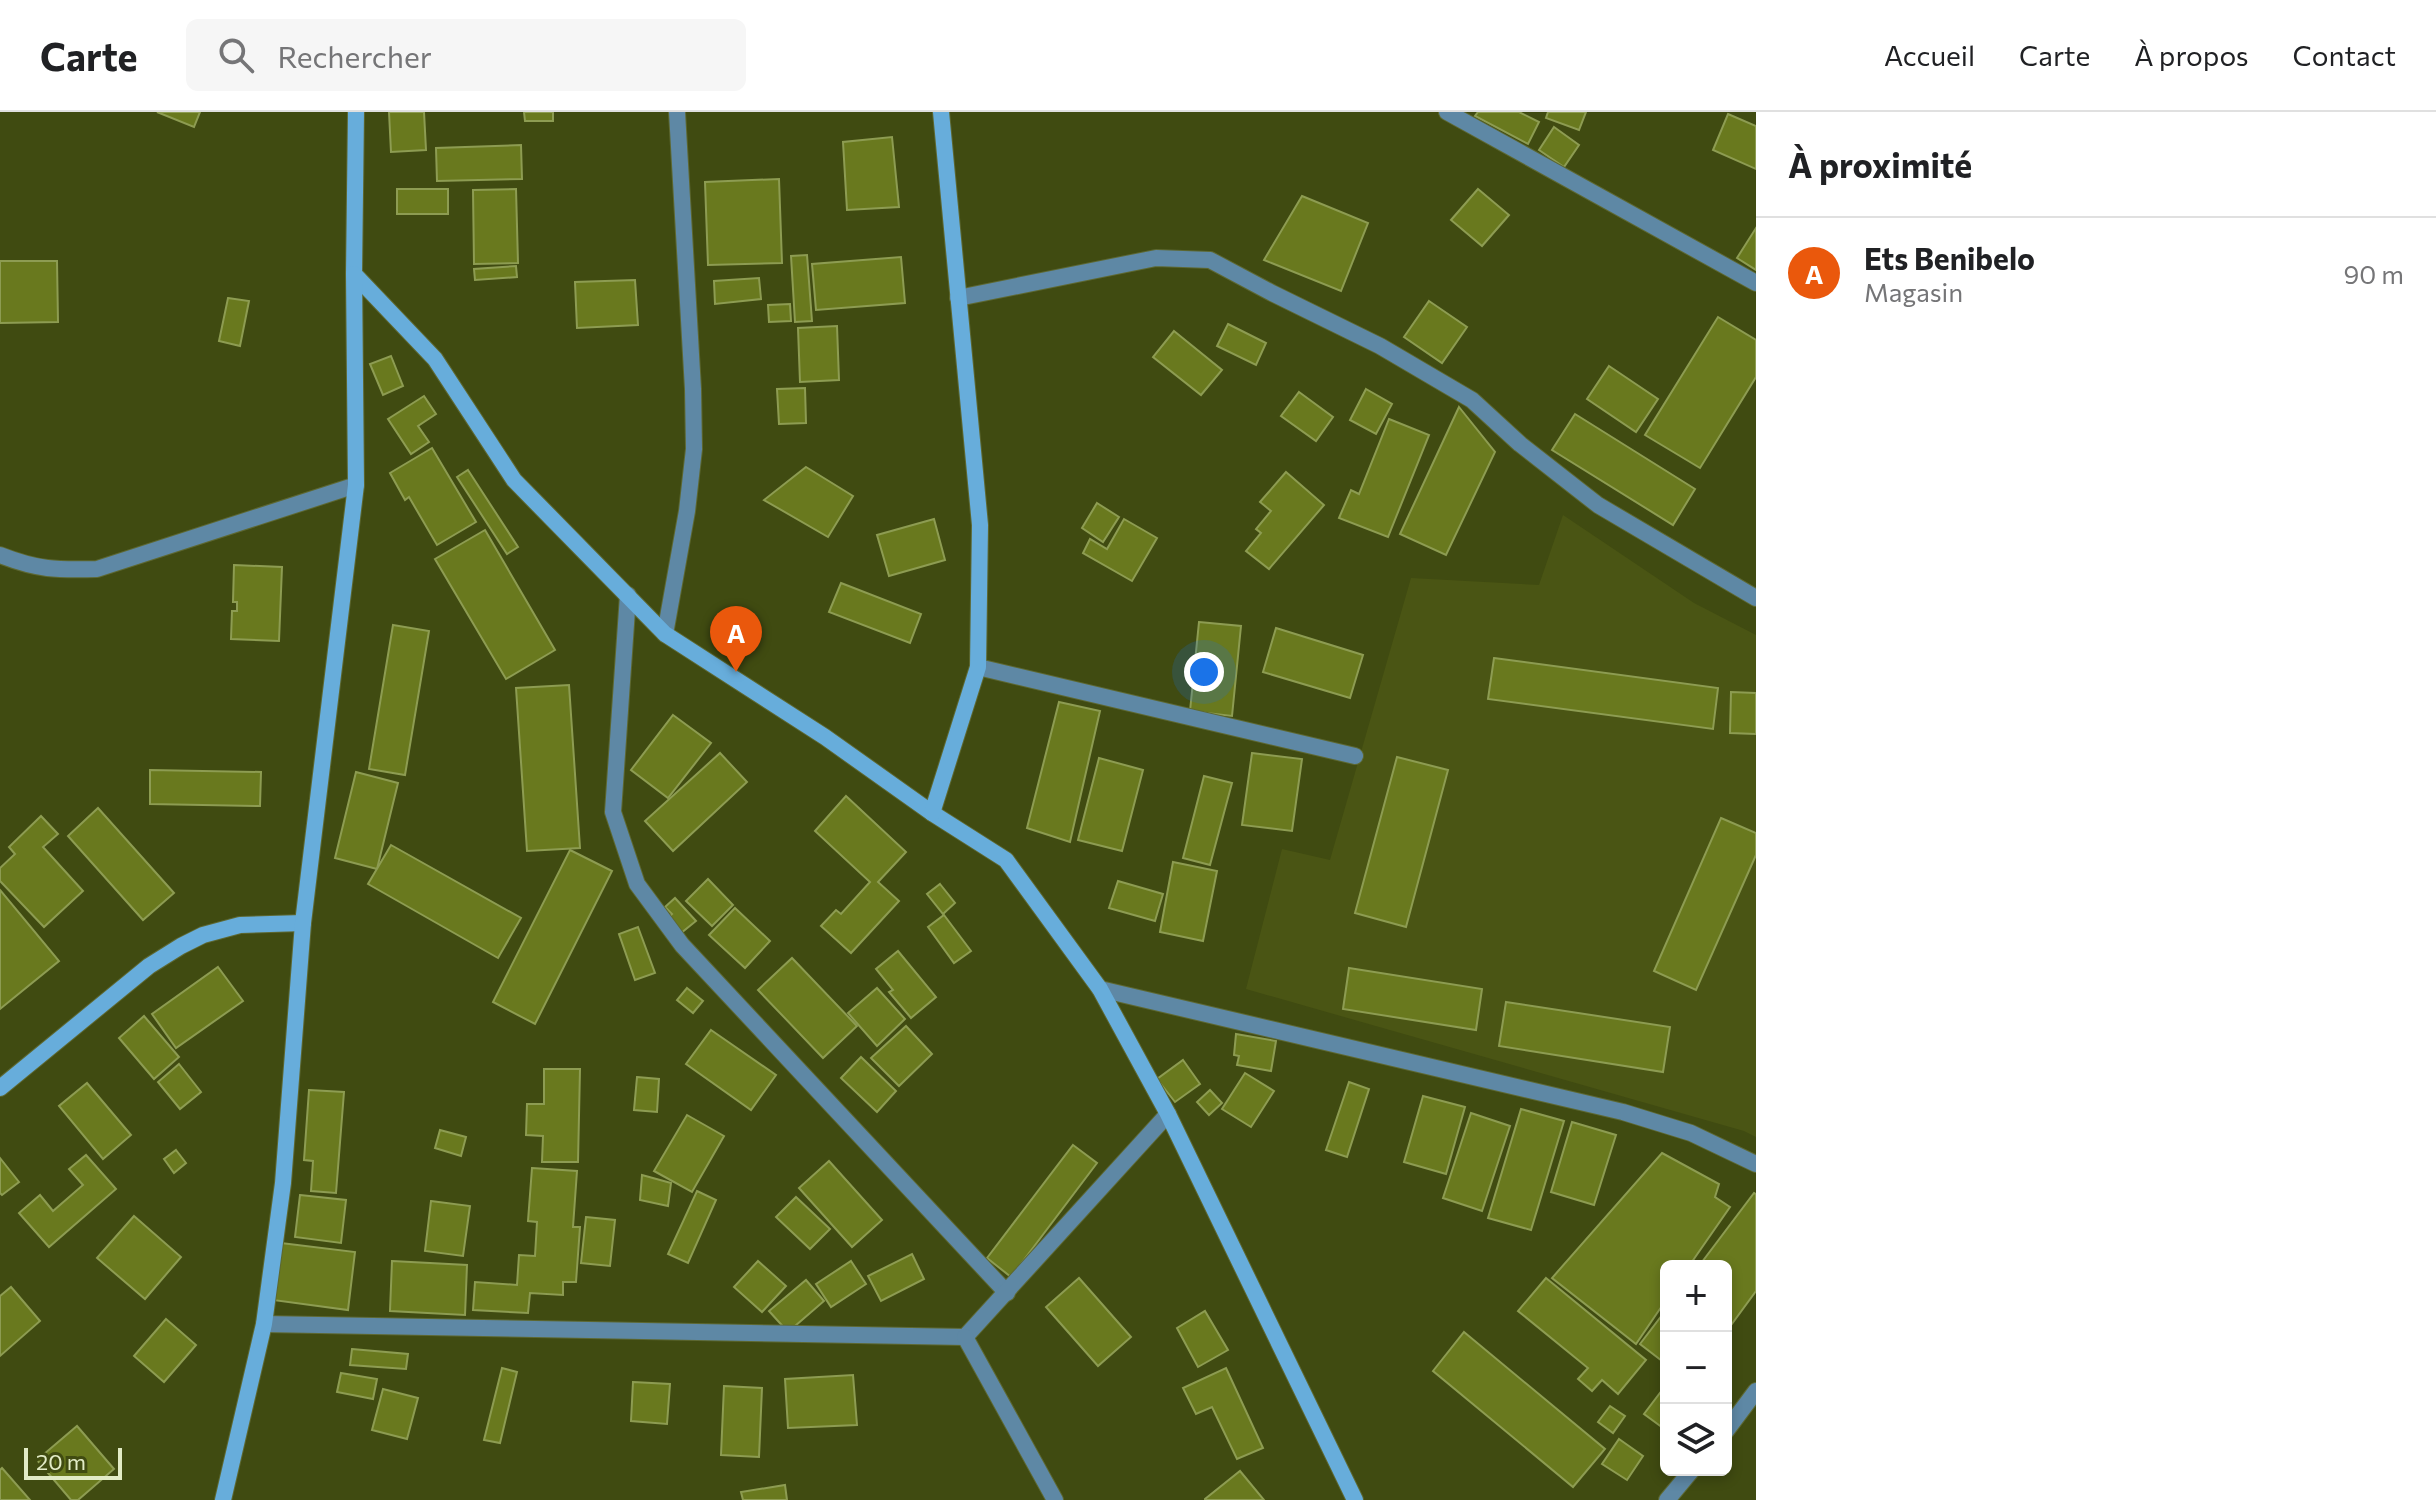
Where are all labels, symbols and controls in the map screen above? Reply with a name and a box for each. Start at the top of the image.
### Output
search box [186,19,746,91]
text: Carte [40,32,138,79]
icon: search [214,33,258,77]
text: Rechercher [278,37,432,74]
text: Accueil [1884,38,1975,72]
text: Carte [2019,38,2090,72]
text: À propos [2134,38,2249,72]
text: Contact [2293,38,2396,72]
text: À proximité [1788,143,1972,185]
text: Ets Benibelo [1864,239,2035,276]
text: A [1805,258,1823,289]
text: 90 m [2344,258,2404,289]
text: Magasin [1864,276,1963,307]
pin: A [710,606,762,672]
your location [1184,652,1224,692]
map controls [1660,1260,1732,1476]
button: + [1660,1260,1732,1332]
button: − [1660,1332,1732,1404]
button: layers [1660,1404,1732,1476]
scale bar [24,1444,122,1480]
text: 20 m [36,1448,86,1475]

